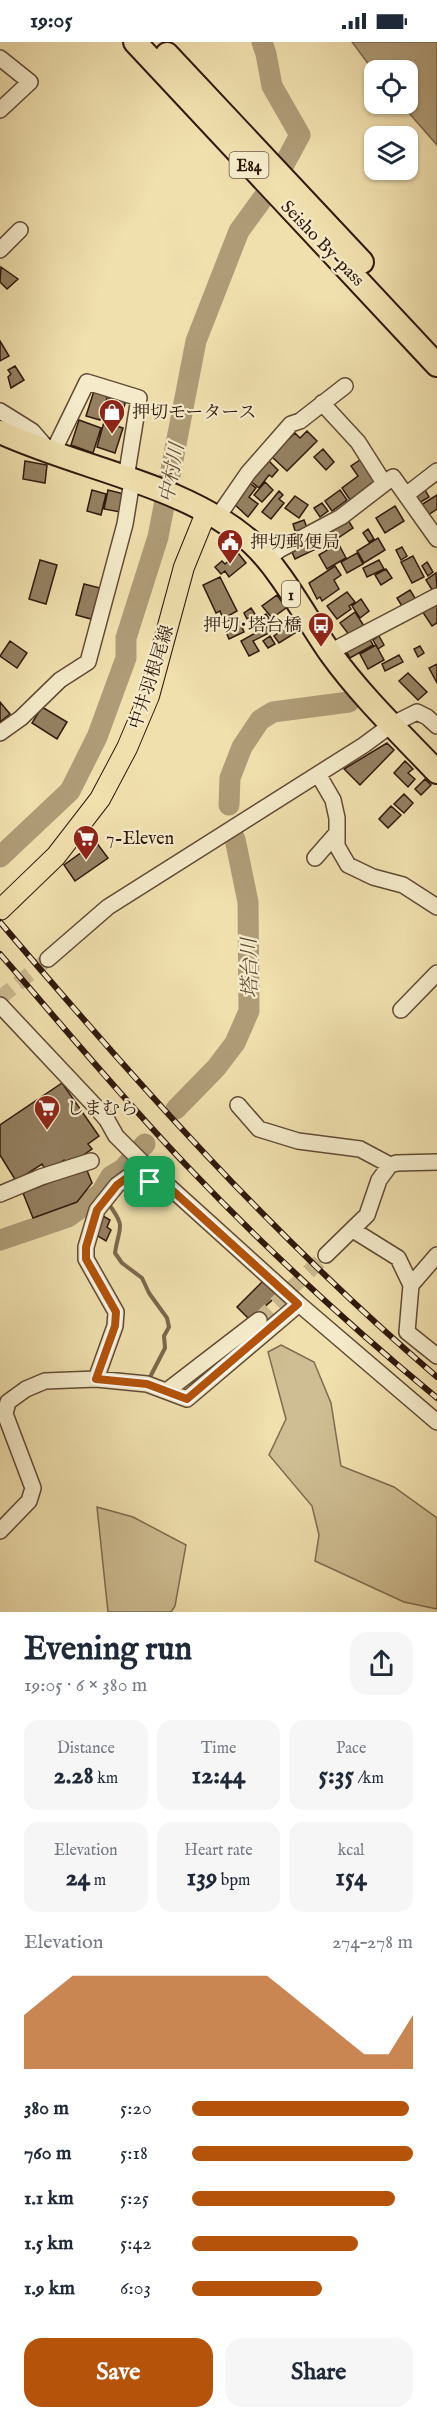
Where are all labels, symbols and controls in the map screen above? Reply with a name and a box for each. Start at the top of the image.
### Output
text: 19:05 [30,7,72,35]
map controls [364,60,418,180]
button: locate [364,60,418,114]
button: layers [364,126,418,180]
road number: E84 [230,152,268,178]
street label: Seisho By-pass [275,196,369,292]
shop icon: 押切モータース [97,397,127,435]
place label: 押切モータース [132,402,256,425]
water label: 中村川 [154,439,191,505]
public building icon: 押切郵便局 [215,527,245,565]
place label: 押切郵便局 [250,532,340,555]
road number: 1 [282,581,300,607]
bus stop icon: 押切･塔台橋 [306,610,336,648]
place label: 押切･塔台橋 [203,615,302,638]
street label: 中井羽根尾線 [125,623,180,732]
supermarket icon: 7-Eleven [71,823,101,861]
place label: 7-Eleven [106,828,175,851]
water label: 塔台川 [237,936,264,998]
supermarket icon: しまむら [32,1093,62,1131]
place label: しまむら [66,1098,138,1121]
pin [124,1156,175,1207]
icon: arrive [133,1165,166,1198]
text: Evening run [24,1629,192,1671]
button: share [350,1632,413,1695]
text: 19:05 · 6 × 380 m [24,1673,147,1698]
text: Distance [57,1739,115,1759]
text: Time [201,1739,236,1759]
text: Pace [336,1739,366,1759]
text: 2.28 [54,1759,94,1792]
text: 12:44 [191,1759,246,1792]
text: 5:35 [319,1759,354,1792]
text: km [94,1769,118,1789]
text: /km [354,1769,384,1789]
text: Elevation [54,1841,118,1861]
text: Heart rate [184,1841,253,1861]
text: kcal [338,1841,364,1861]
text: 24 [65,1861,90,1894]
text: 139 [187,1861,217,1894]
text: 154 [335,1861,367,1894]
text: m [90,1871,106,1891]
text: bpm [217,1871,250,1891]
text: Elevation [24,1930,103,1955]
text: 274–278 m [332,1930,413,1955]
text: 380 m [24,2096,69,2121]
text: 5:20 [120,2096,152,2121]
text: 760 m [24,2141,71,2166]
text: 5:18 [120,2141,148,2166]
text: 1.1 km [24,2186,74,2211]
text: 5:25 [120,2186,149,2211]
text: 1.5 km [24,2231,74,2256]
text: 5:42 [120,2231,152,2256]
text: 1.9 km [24,2276,75,2301]
text: 6:03 [120,2276,151,2301]
button: Save [24,2338,213,2407]
button: Share [225,2338,413,2407]

